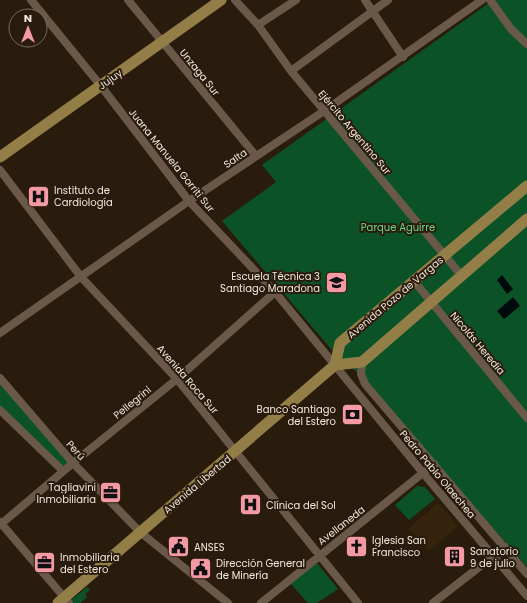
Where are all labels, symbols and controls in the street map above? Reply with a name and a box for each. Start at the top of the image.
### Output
north arrow [8,8,48,48]
text: N [24,10,32,26]
street label: Unzaga Sur [176,46,223,99]
street label: Jujuy [95,65,126,93]
street label: Ejército Argentino Sur [315,87,395,178]
street label: Juana Manuela Gorriti Sur [125,105,218,216]
street label: Salta [221,145,250,172]
hospital icon: Instituto de Cardiología [25,183,51,209]
place label: Instituto de Cardiología [54,183,113,210]
park label: Parque Aguirre [361,220,435,235]
street label: Avenida Pozo de Vargas [344,253,446,342]
place label: Escuela Técnica 3 Santiago Maradona [220,269,320,296]
school or university icon: Escuela Técnica 3 Santiago Maradona [323,269,349,295]
street label: Nicolás Heredia [447,309,508,378]
street label: Avenida Roca Sur [153,341,222,417]
street label: Pellegrini [110,382,154,422]
place label: Banco Santiago del Estero [257,402,336,429]
bank icon: Banco Santiago del Estero [339,402,365,428]
street label: Pedro Pablo Olaechea [396,427,479,522]
street label: Perú [63,437,89,464]
street label: Avenida Libertad [160,452,234,517]
place label: Tagliavini Inmobiliaria [37,480,96,507]
office icon: Tagliavini Inmobiliaria [98,480,124,506]
hospital icon: Clínica del Sol [238,492,264,518]
place label: Clínica del Sol [266,498,336,513]
street label: Avellaneda [314,502,368,549]
church icon: Iglesia San Francisco [344,533,370,559]
place label: Iglesia San Francisco [372,533,426,560]
public building icon: ANSES [166,534,192,560]
place label: ANSES [194,540,225,555]
building icon: Sanatorio 9 de julio [441,544,467,570]
place label: Sanatorio 9 de julio [470,544,518,571]
office icon: Inmobiliaria del Estero [31,550,57,576]
place label: Inmobiliaria del Estero [60,550,119,577]
public building icon: Dirección General de Minería [187,556,213,582]
place label: Dirección General de Minería [216,556,305,583]

